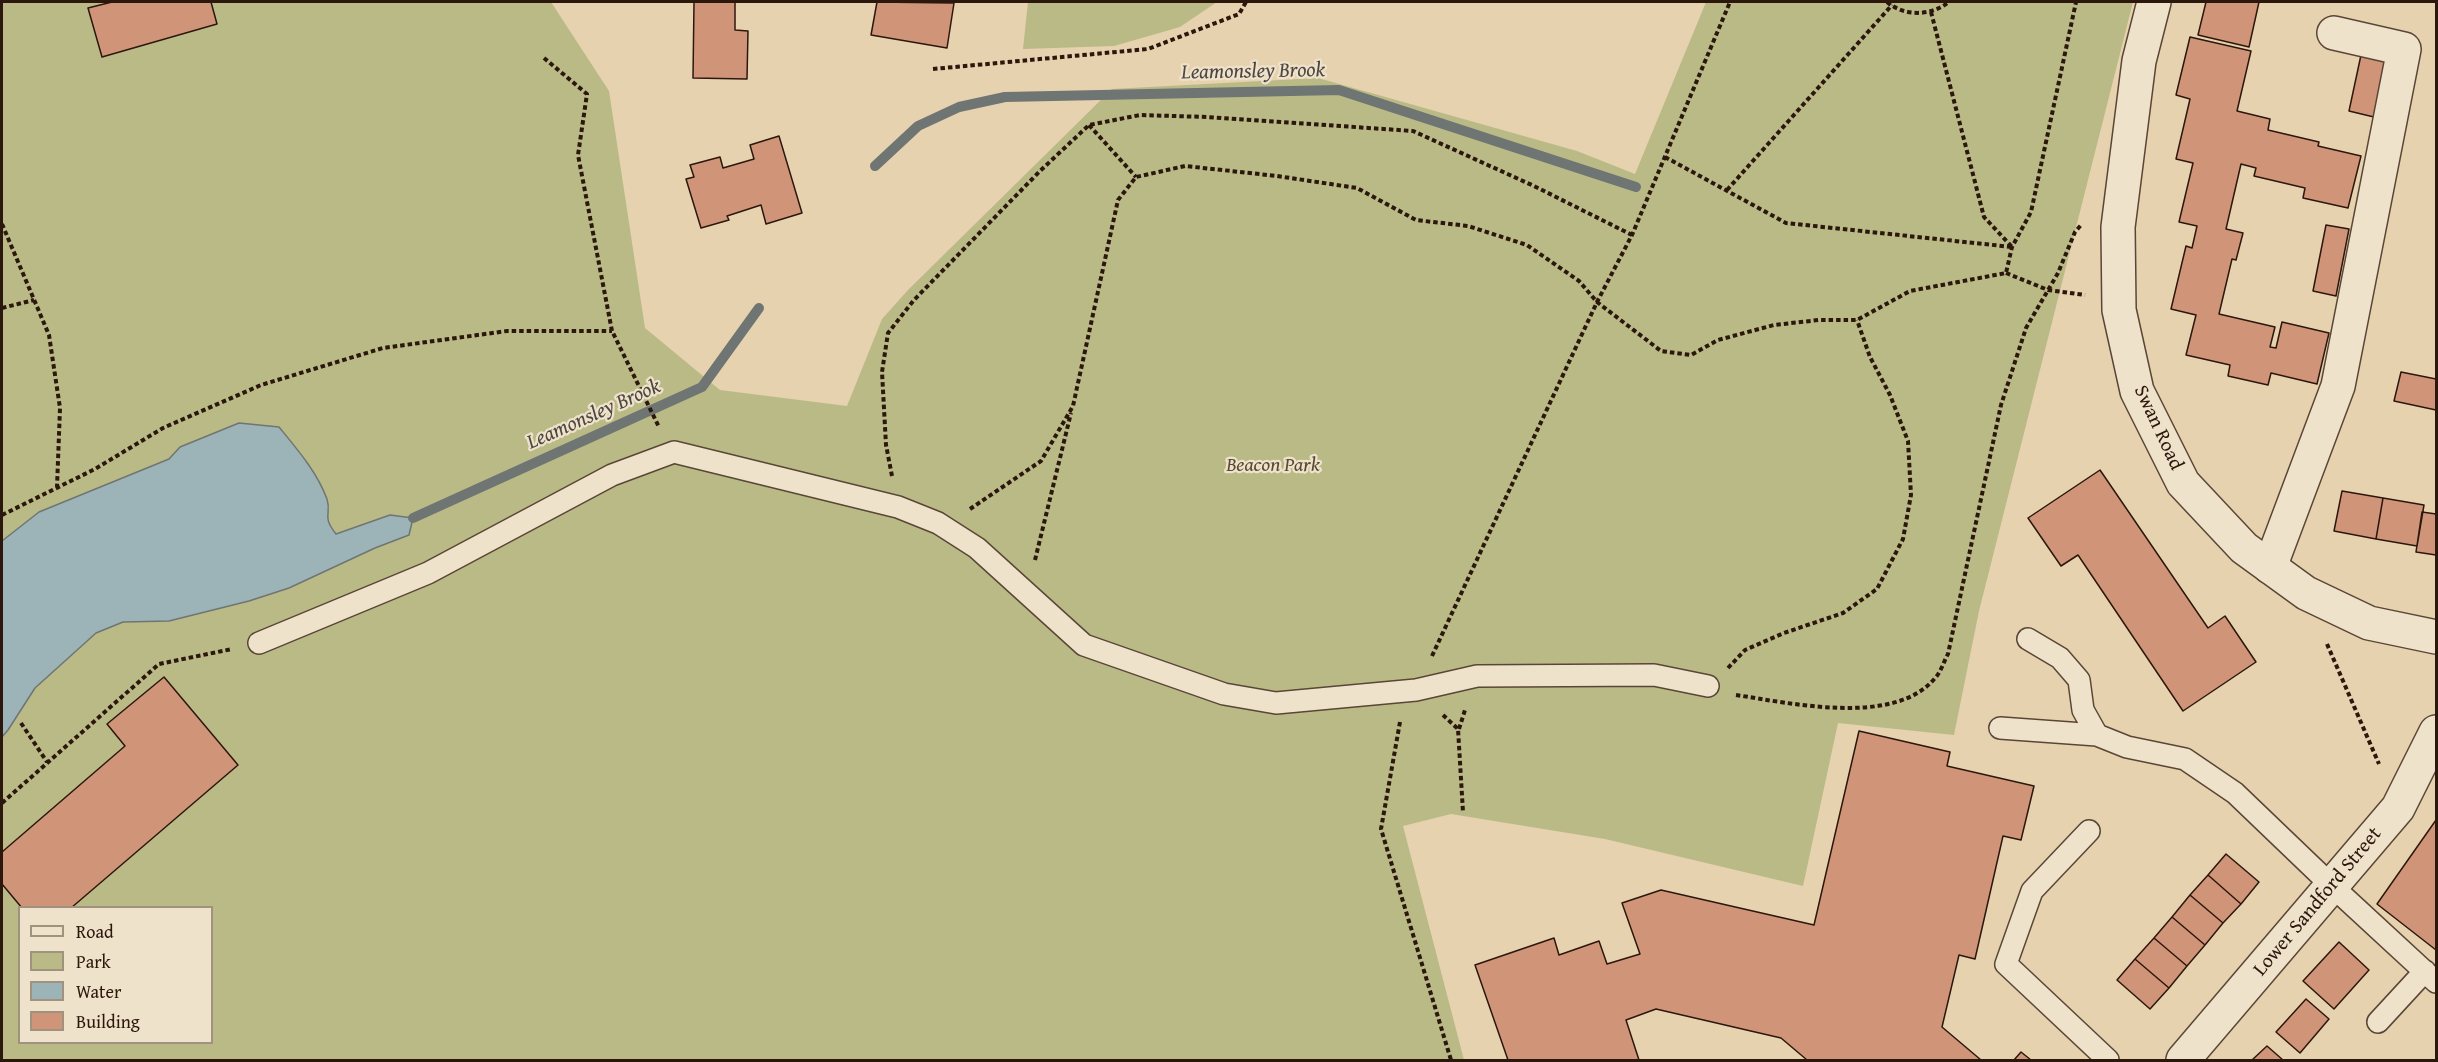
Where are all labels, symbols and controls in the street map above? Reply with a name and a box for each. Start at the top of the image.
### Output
water label: Leamonsley Brook [1181,58,1325,86]
water label: Leamonsley Brook [523,374,665,456]
street label: Swan Road [2128,382,2188,474]
park label: Beacon Park [1226,454,1320,478]
street label: Lower Sandford Street [2249,823,2387,981]
legend [18,906,213,1044]
text: Road [76,918,114,945]
text: Park [76,948,111,975]
text: Water [76,978,121,1005]
text: Building [76,1008,140,1035]

